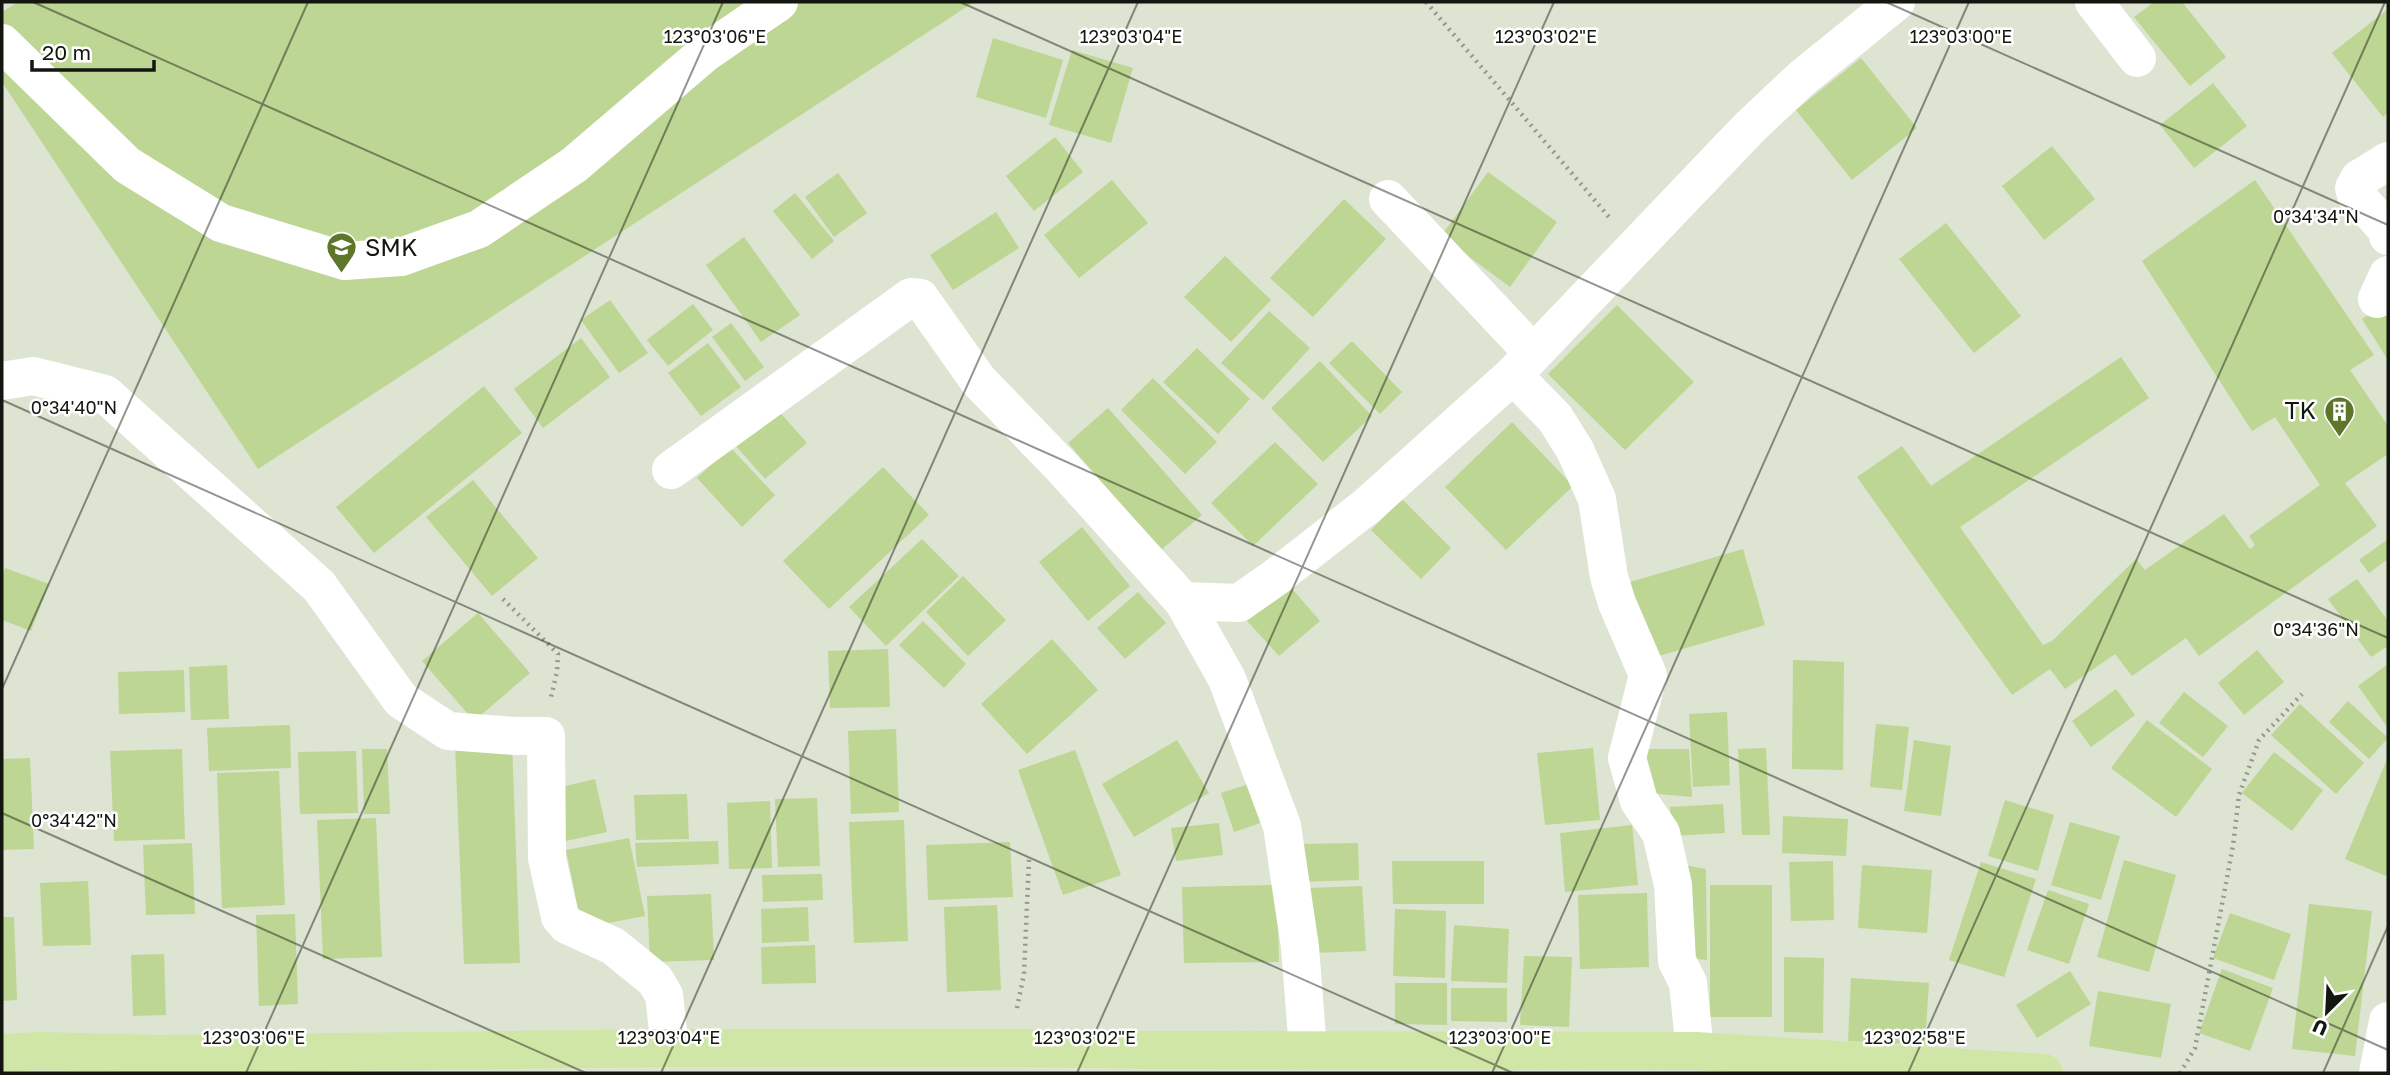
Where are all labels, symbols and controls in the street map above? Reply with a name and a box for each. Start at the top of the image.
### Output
text: 123°03'06"E [664,25,766,47]
text: 123°03'04"E [1080,25,1182,47]
text: 123°03'02"E [1495,25,1597,47]
text: 123°03'00"E [1910,25,2012,47]
scale bar [32,28,154,72]
text: 20 m [42,39,91,65]
text: 0°34'34"N [2273,205,2359,227]
school or university icon: SMK [325,231,359,275]
place label: SMK [365,232,418,261]
building icon: TK [2322,394,2356,438]
place label: TK [2285,395,2316,424]
text: 0°34'40"N [31,396,117,418]
text: 0°34'36"N [2273,618,2359,640]
text: 0°34'42"N [31,809,117,831]
north arrow [2292,977,2362,1047]
text: U [2309,1015,2331,1041]
text: 123°03'06"E [203,1026,305,1048]
text: 123°03'04"E [618,1026,720,1048]
text: 123°03'02"E [1034,1026,1136,1048]
text: 123°03'00"E [1449,1026,1551,1048]
text: 123°02'58"E [1864,1026,1966,1048]

